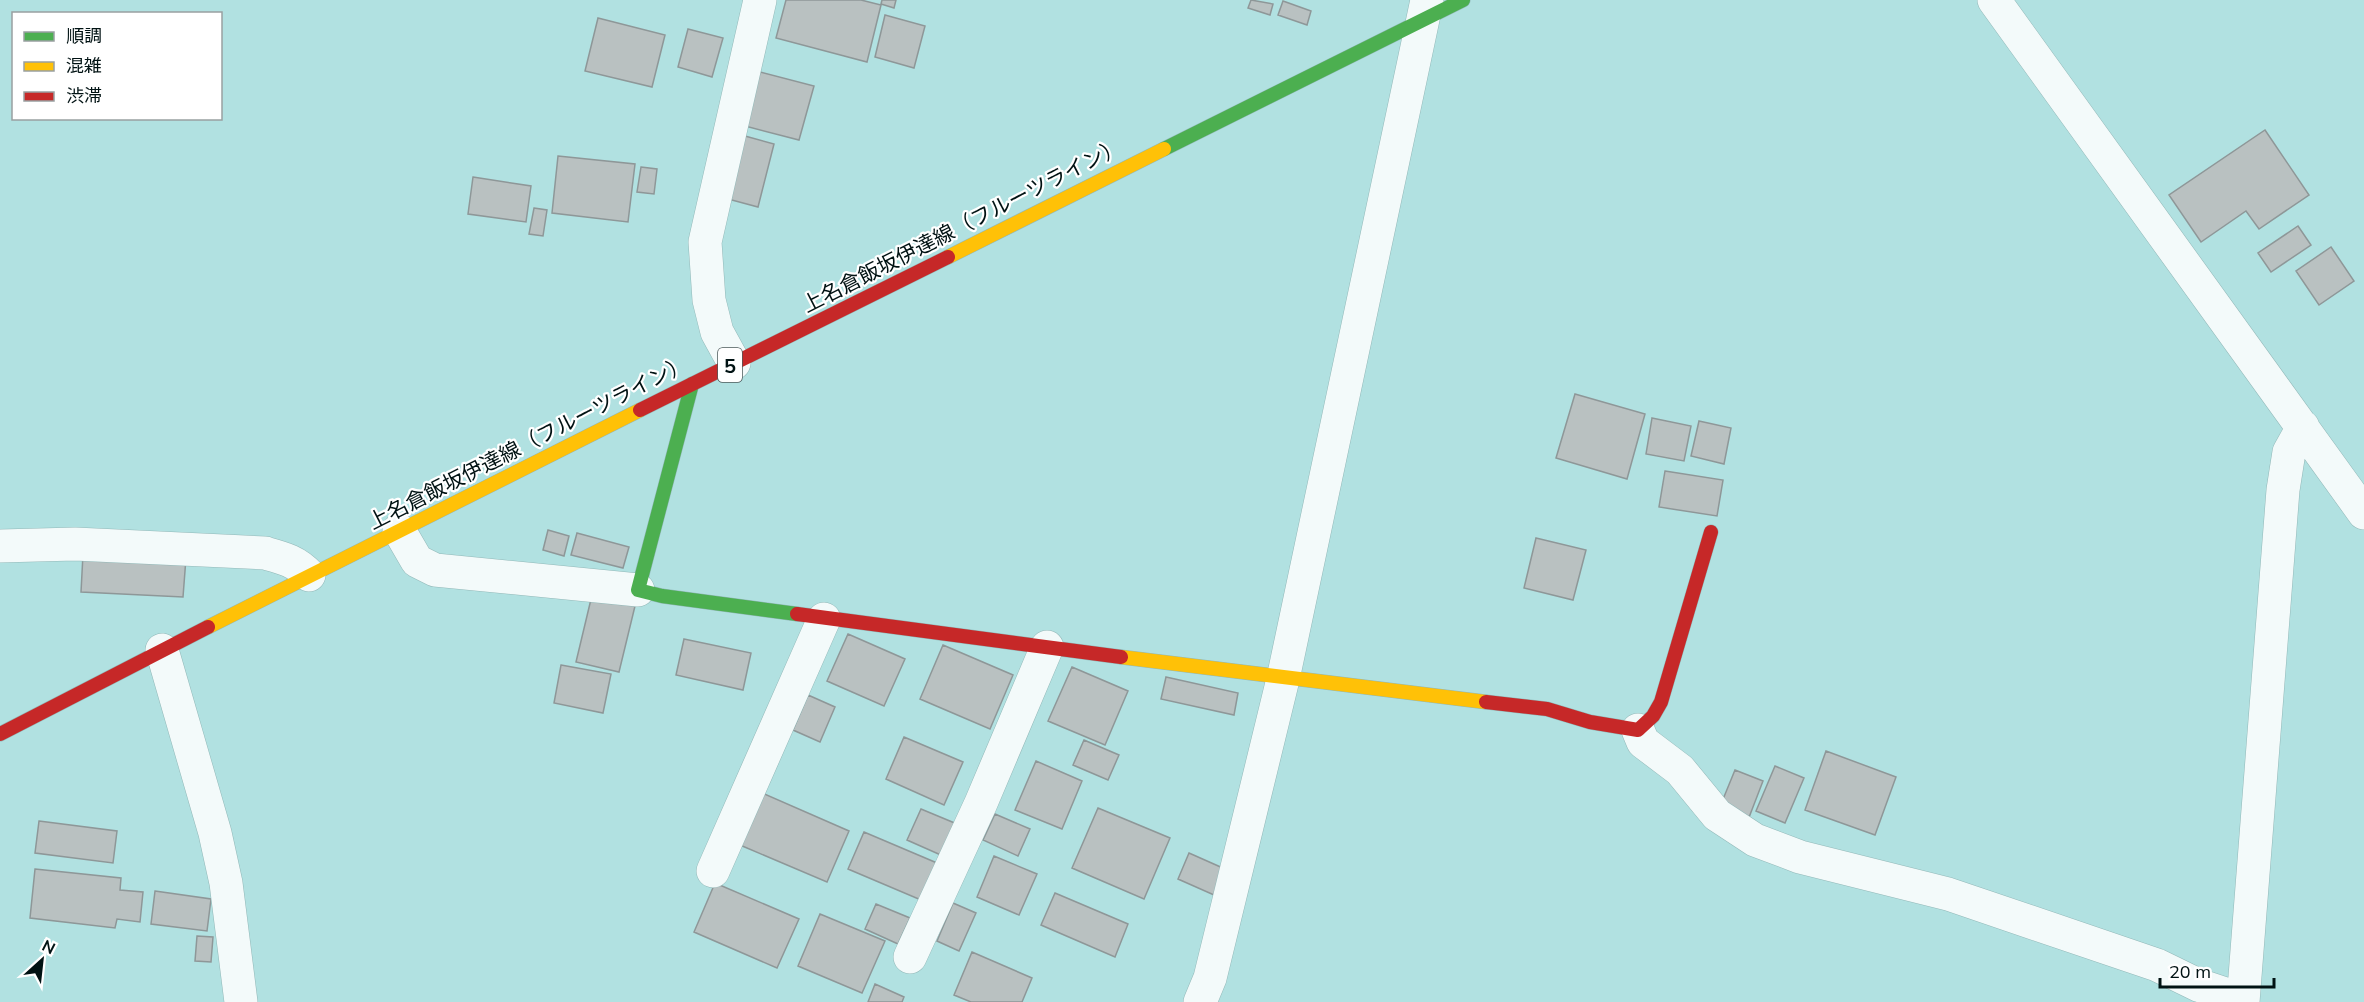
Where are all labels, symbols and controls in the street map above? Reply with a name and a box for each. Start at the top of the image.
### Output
legend [12,12,222,120]
text: 順調 [66,24,102,47]
text: 混雑 [66,54,102,77]
text: 渋滞 [66,84,102,107]
street label: 上名倉飯坂伊達線（フルーツライン） [797,132,1127,318]
road number: 5 [718,348,742,382]
street label: 上名倉飯坂伊達線（フルーツライン） [363,349,693,535]
north arrow [12,930,72,990]
text: N [39,935,59,958]
scale bar [2160,951,2274,989]
text: 20 m [2169,960,2211,983]

